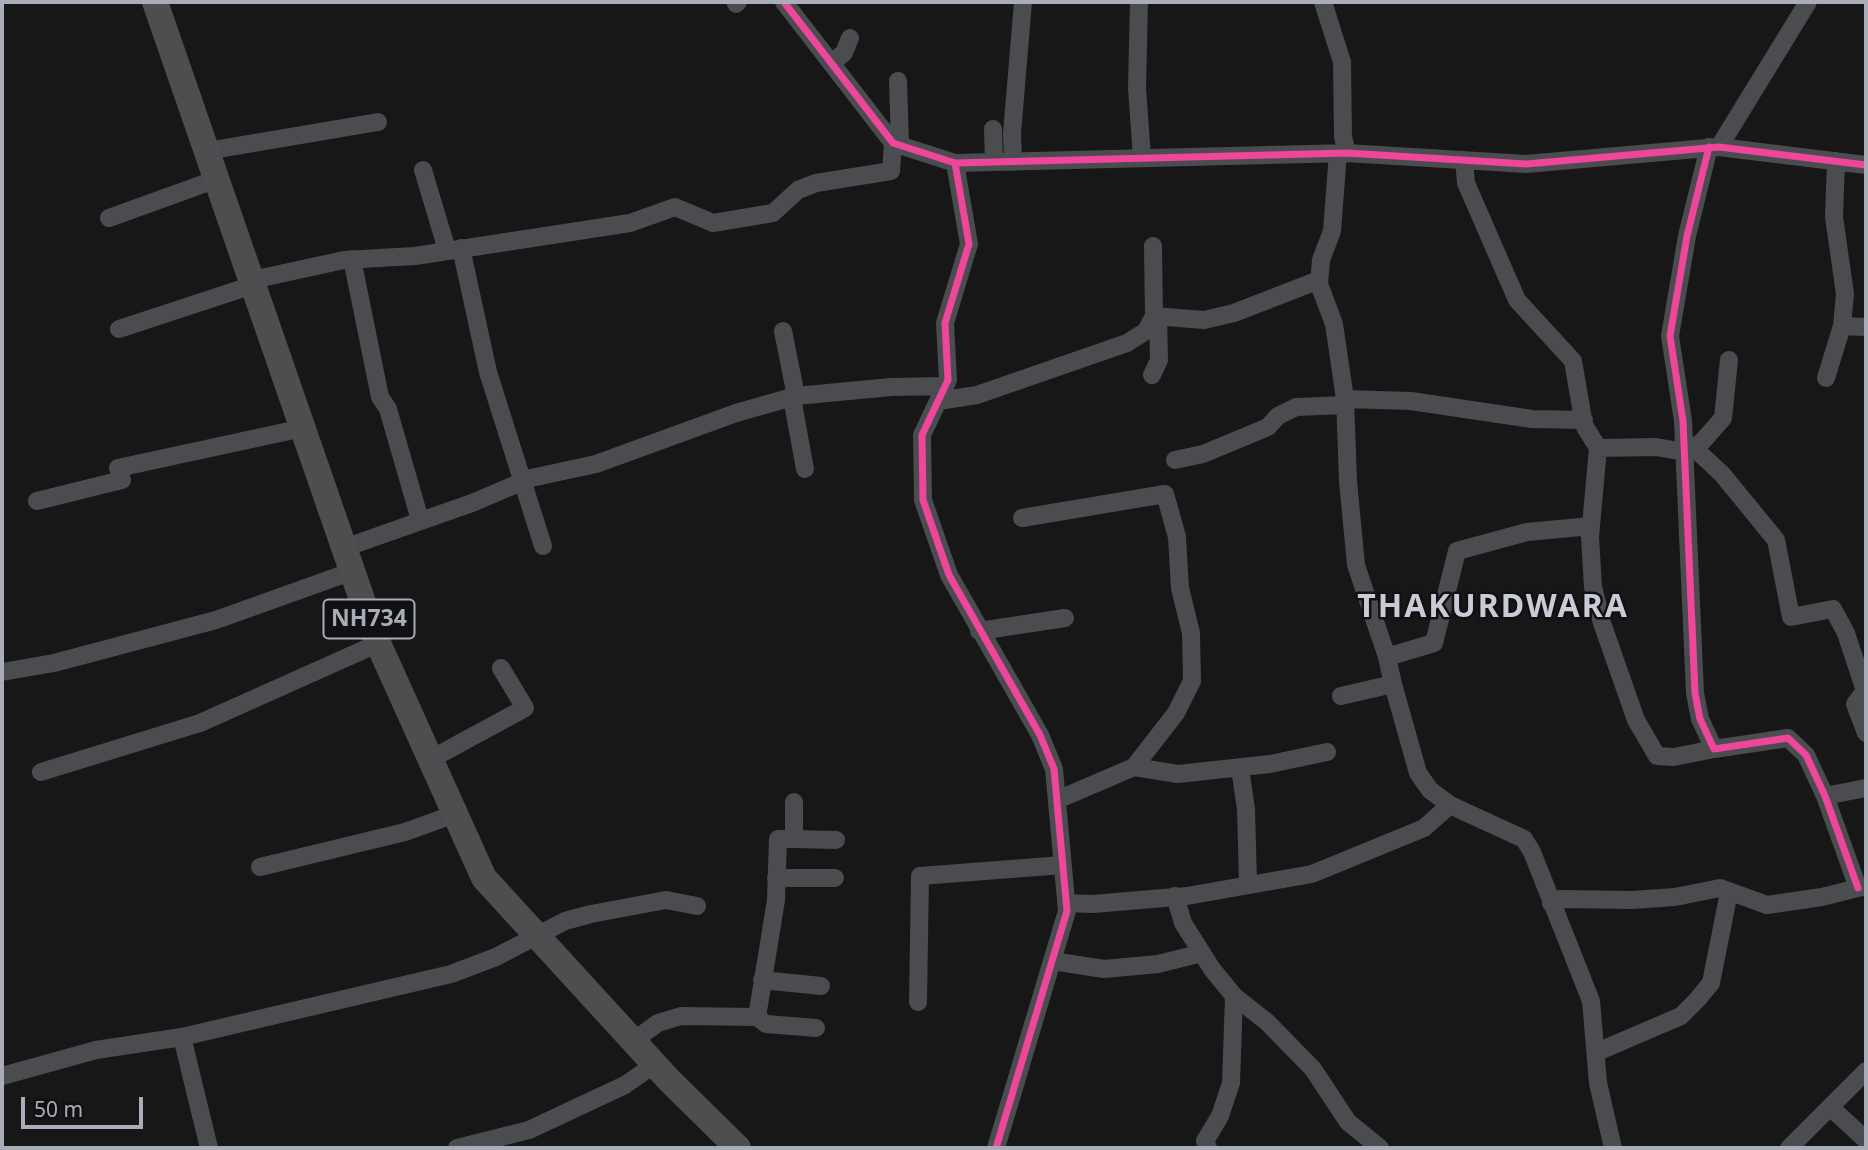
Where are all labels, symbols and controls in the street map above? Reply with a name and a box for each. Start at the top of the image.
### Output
district label: THAKURDWARA [1359,589,1627,627]
road number: NH734 [324,600,414,638]
scale bar [24,1084,147,1128]
text: 50 m [34,1095,83,1123]

